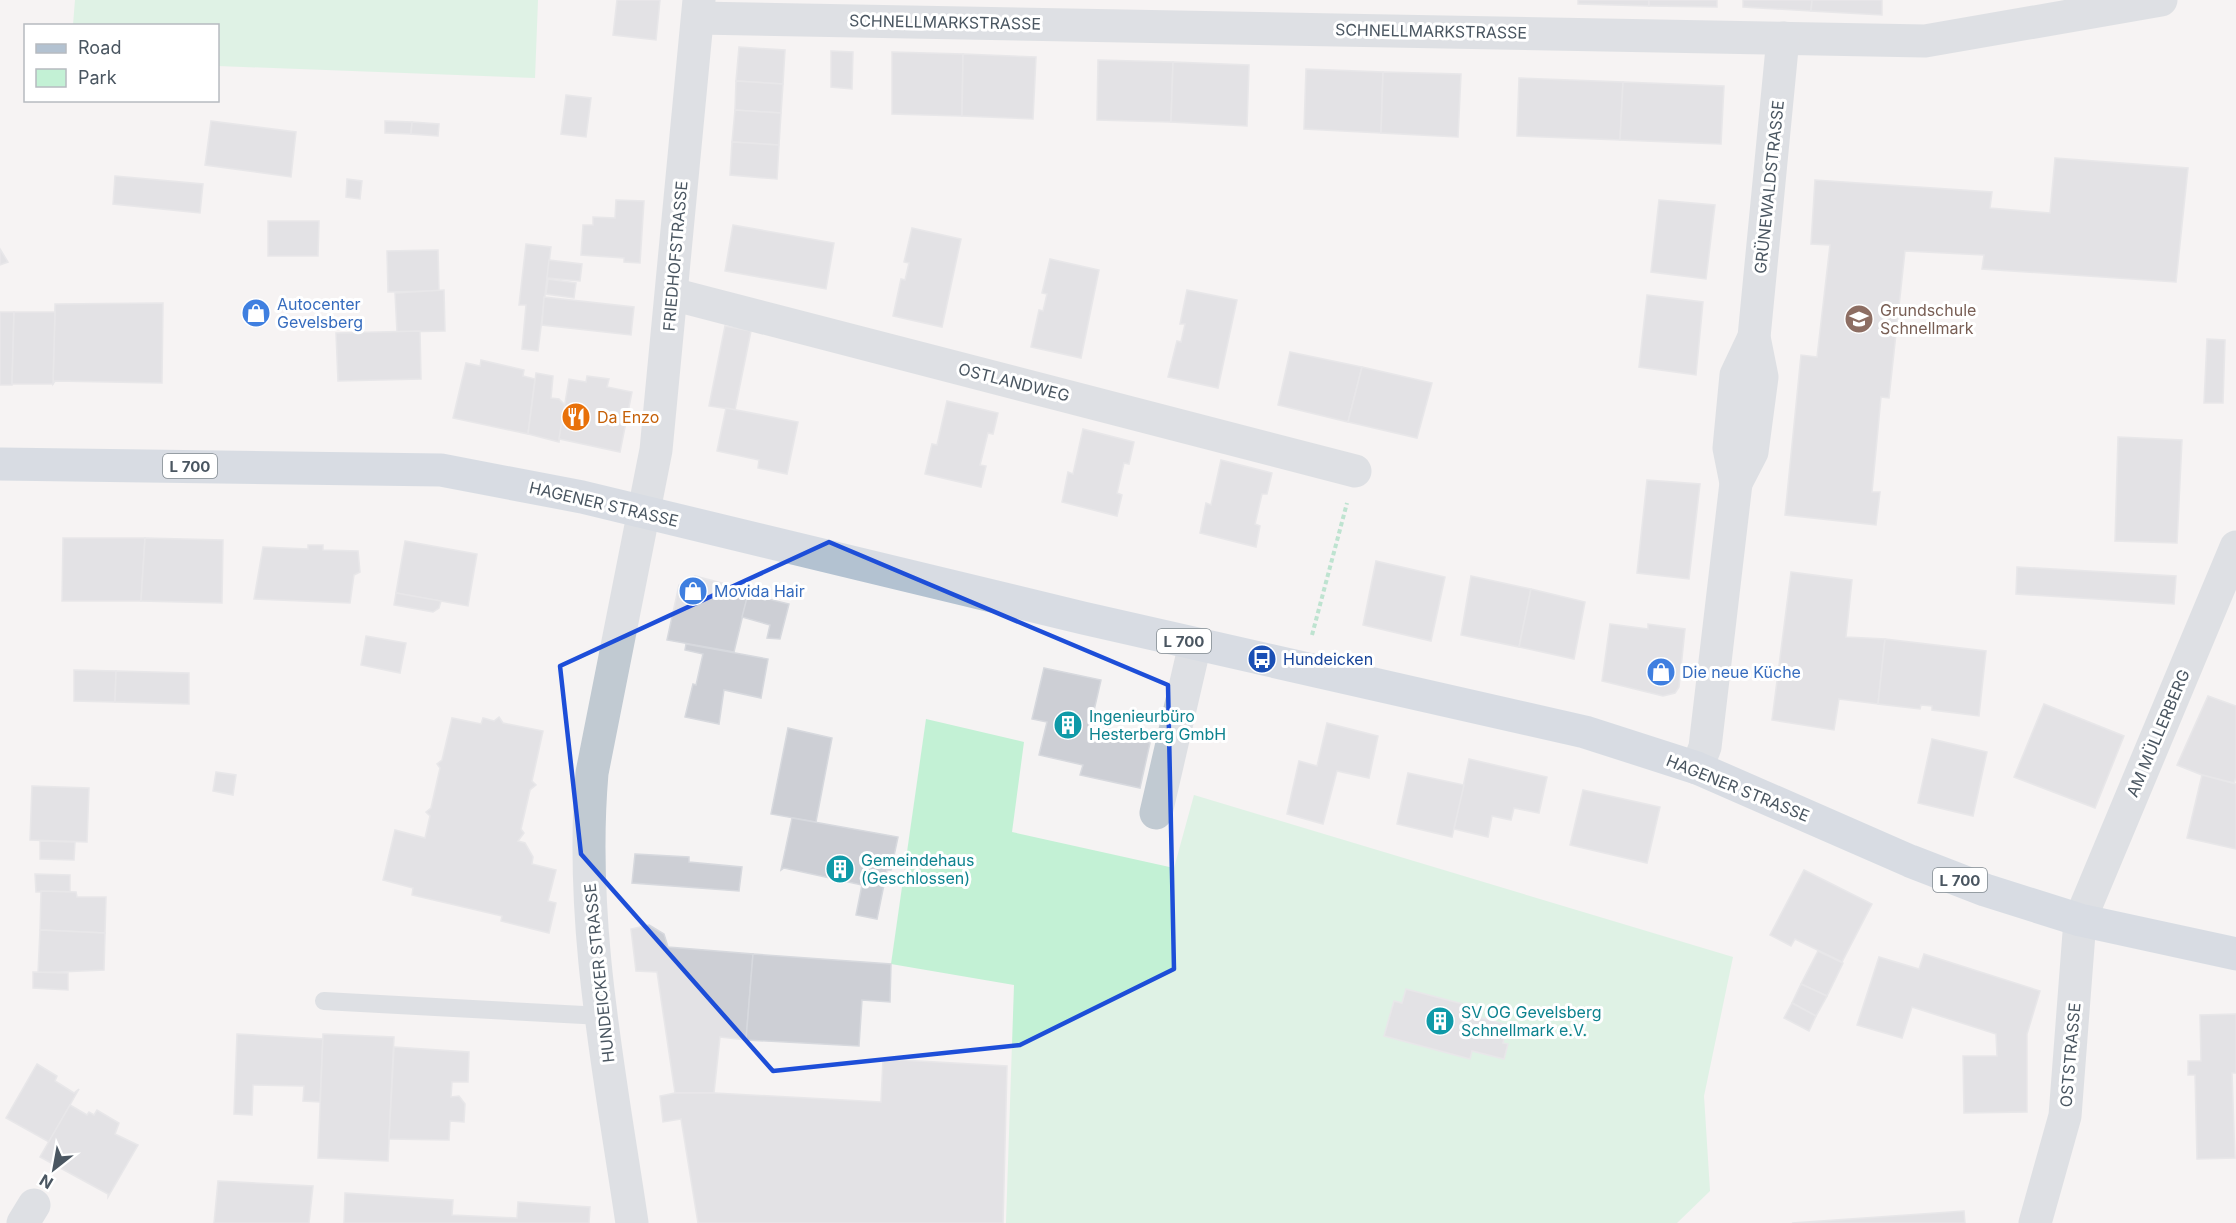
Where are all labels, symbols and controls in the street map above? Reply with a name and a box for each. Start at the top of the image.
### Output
street label: SCHNELLMARKSTRASSE [849,10,1041,34]
street label: SCHNELLMARKSTRASSE [1335,19,1527,43]
legend [24,24,219,102]
text: Road [78,37,121,58]
text: Park [78,67,117,88]
street label: GRÜNEWALDSTRASSE [1750,99,1788,275]
street label: FRIEDHOFSTRASSE [658,180,692,332]
place label: Autocenter Gevelsberg [277,294,363,332]
shop icon: Autocenter Gevelsberg [240,297,272,329]
place label: Grundschule Schnellmark [1880,300,1976,338]
school or university icon: Grundschule Schnellmark [1843,303,1875,335]
street label: OSTLANDWEG [956,359,1072,405]
restaurant icon: Da Enzo [560,401,592,433]
place label: Da Enzo [597,407,659,427]
road number: L 700 [163,454,217,478]
street label: HAGENER STRASSE [527,477,681,531]
shop icon: Movida Hair [677,575,709,607]
place label: Movida Hair [714,581,805,601]
road number: L 700 [1157,629,1211,653]
bus stop icon: Hundeicken [1246,643,1278,675]
place label: Hundeicken [1283,649,1373,669]
shop icon: Die neue Küche [1645,656,1677,688]
place label: Die neue Küche [1682,662,1801,682]
street label: AM MÜLLERBERG [2122,666,2194,800]
place label: Ingenieurbüro Hesterberg GmbH [1089,706,1226,744]
building icon: Ingenieurbüro Hesterberg GmbH [1052,709,1084,741]
street label: HAGENER STRASSE [1664,750,1812,826]
place label: Gemeindehaus (Geschlossen) [861,850,974,888]
building icon: Gemeindehaus (Geschlossen) [824,853,856,885]
road number: L 700 [1933,868,1987,892]
street label: HUNDEICKER STRASSE [580,882,618,1064]
place label: SV OG Gevelsberg Schnellmark e.V. [1461,1002,1601,1040]
street label: OSTSTRASSE [2055,1002,2085,1108]
building icon: SV OG Gevelsberg Schnellmark e.V. [1424,1005,1456,1037]
north arrow [24,1139,84,1199]
text: N [36,1170,57,1194]

